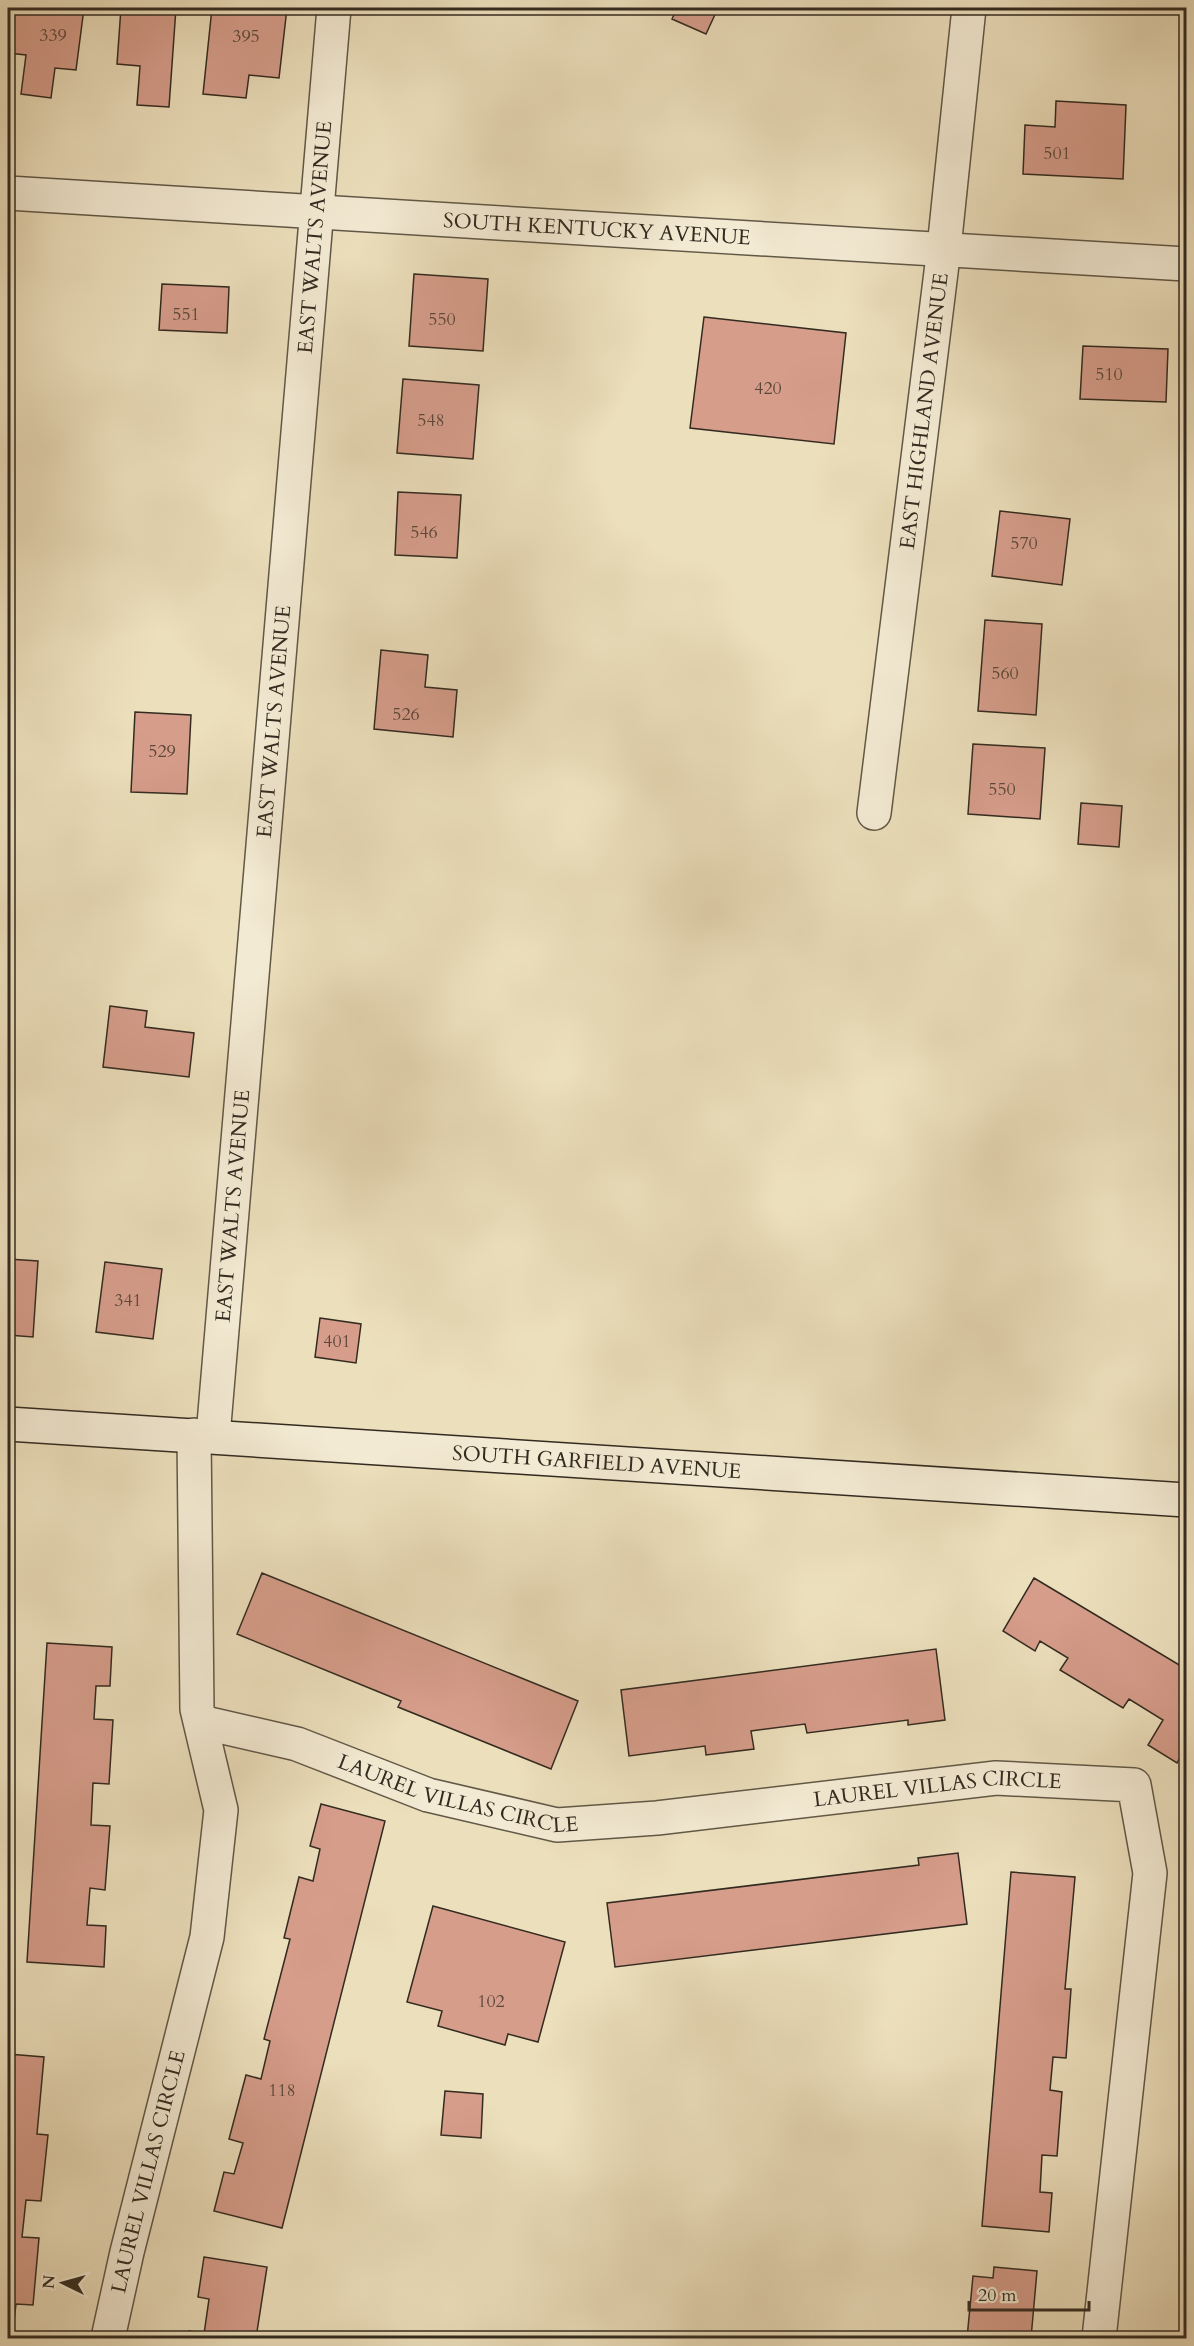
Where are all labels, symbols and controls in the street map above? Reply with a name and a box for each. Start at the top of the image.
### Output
house number: 339 [39,23,67,48]
house number: 395 [232,24,260,49]
street label: EAST WALTS AVENUE [290,120,339,355]
house number: 501 [1043,141,1071,166]
street label: SOUTH KENTUCKY AVENUE [442,206,752,252]
street label: EAST HIGHLAND AVENUE [892,271,955,551]
house number: 551 [172,302,200,327]
house number: 550 [428,307,456,332]
house number: 510 [1095,362,1123,387]
house number: 420 [754,376,782,401]
house number: 548 [417,408,445,433]
house number: 546 [410,520,438,545]
house number: 570 [1010,531,1038,556]
street label: EAST WALTS AVENUE [249,604,298,839]
house number: 560 [991,661,1019,686]
house number: 526 [392,702,420,727]
house number: 529 [148,739,176,764]
house number: 550 [988,777,1016,802]
street label: EAST WALTS AVENUE [208,1088,257,1323]
house number: 341 [114,1288,142,1313]
house number: 401 [323,1329,351,1354]
street label: SOUTH GARFIELD AVENUE [451,1438,742,1486]
street label: LAUREL VILLAS CIRCLE [333,1747,579,1840]
street label: LAUREL VILLAS CIRCLE [812,1763,1062,1814]
house number: 102 [477,1989,505,2014]
street label: LAUREL VILLAS CIRCLE [104,2047,192,2296]
house number: 118 [268,2078,296,2103]
north arrow [33,2253,93,2313]
text: N [37,2274,61,2290]
scale bar [969,2274,1089,2312]
text: 20 m [978,2283,1017,2308]

